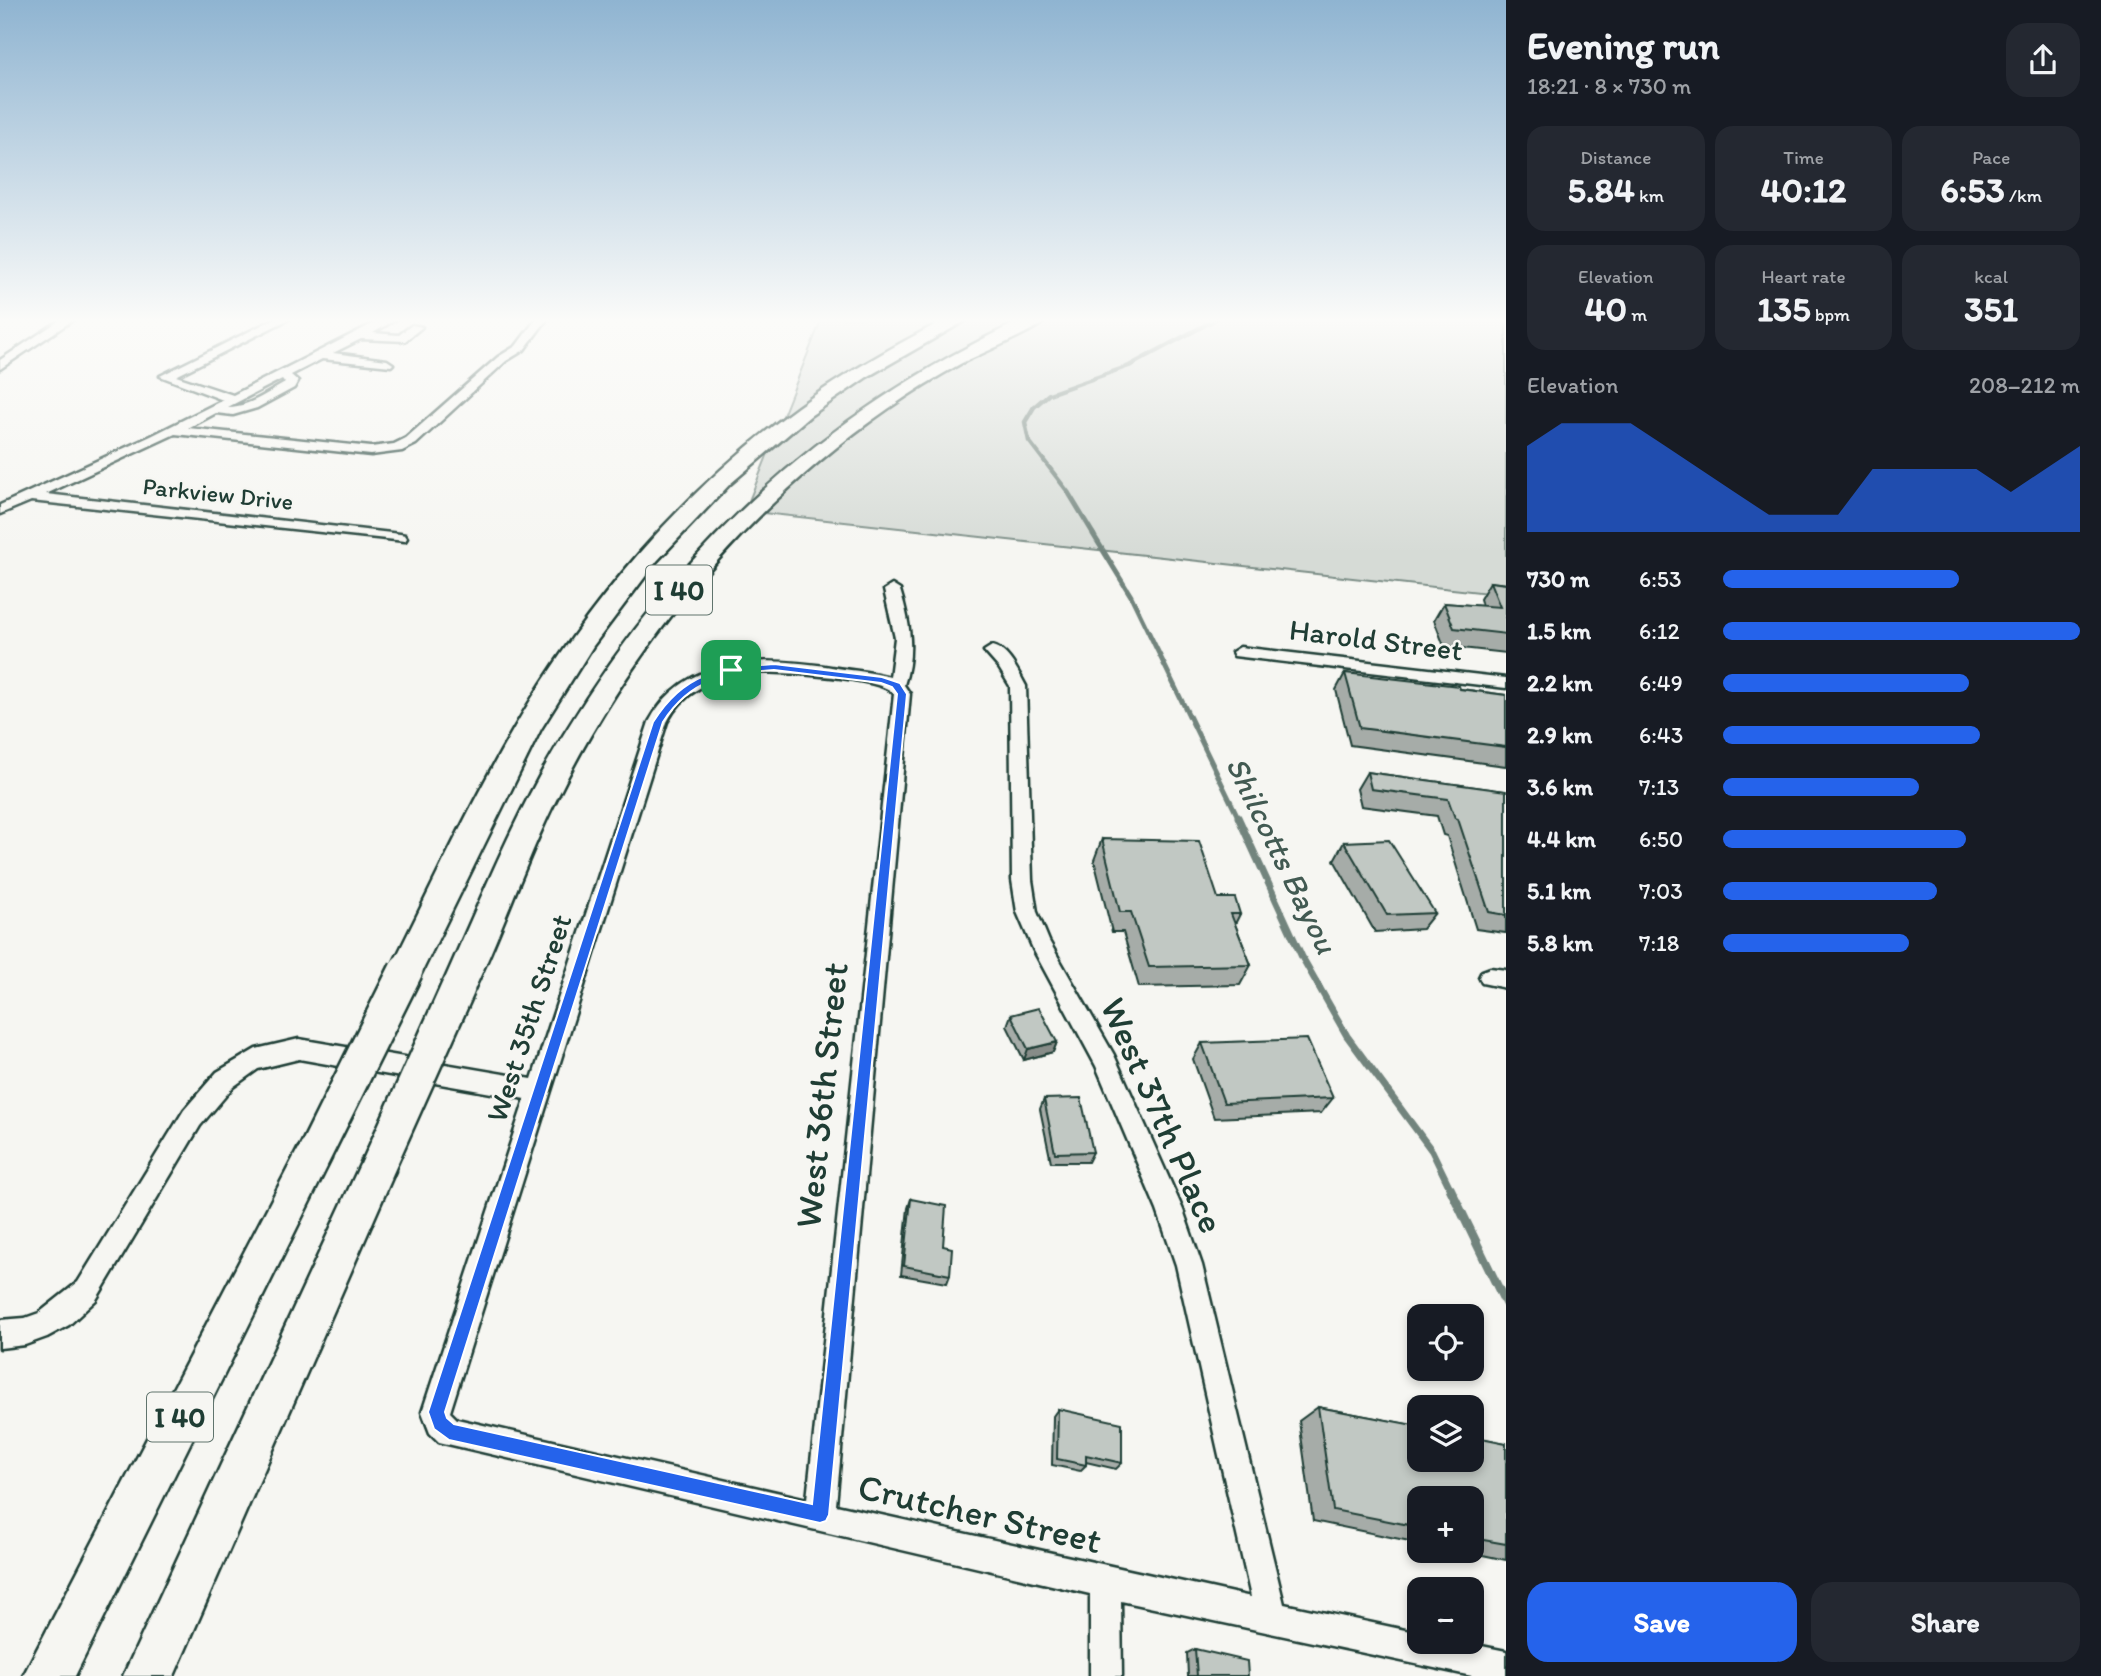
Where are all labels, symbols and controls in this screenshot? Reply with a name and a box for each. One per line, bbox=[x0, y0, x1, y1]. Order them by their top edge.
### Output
text: Evening run bbox=[1527, 23, 1720, 69]
button: share bbox=[2006, 23, 2080, 97]
text: 18:21 · 8 × 730 m bbox=[1527, 72, 1691, 100]
text: Distance bbox=[1580, 146, 1651, 169]
text: Time bbox=[1783, 146, 1824, 169]
text: Pace bbox=[1972, 146, 2010, 169]
text: 5.84 bbox=[1568, 169, 1635, 211]
text: 40:12 bbox=[1761, 169, 1846, 211]
text: 6:53 bbox=[1940, 169, 2005, 211]
text: km bbox=[1635, 184, 1664, 207]
text: /km bbox=[2005, 184, 2042, 207]
text: Elevation bbox=[1578, 265, 1654, 288]
text: Heart rate bbox=[1761, 265, 1846, 288]
text: kcal bbox=[1974, 265, 2008, 288]
text: 40 bbox=[1584, 288, 1627, 330]
text: 135 bbox=[1757, 288, 1811, 330]
text: 351 bbox=[1964, 288, 2018, 330]
text: m bbox=[1627, 303, 1647, 326]
text: bpm bbox=[1811, 303, 1850, 326]
text: Elevation bbox=[1527, 371, 1618, 399]
text: 208–212 m bbox=[1969, 371, 2080, 399]
street label: Parkview Drive bbox=[141, 471, 295, 516]
text: 730 m bbox=[1527, 565, 1590, 593]
text: 6:53 bbox=[1639, 565, 1681, 593]
road number: I 40 bbox=[646, 566, 712, 614]
street label: Harold Street bbox=[1287, 611, 1465, 668]
text: 1.5 km bbox=[1527, 617, 1591, 645]
text: 6:12 bbox=[1639, 617, 1680, 645]
pin bbox=[701, 640, 761, 700]
icon: arrive bbox=[712, 651, 750, 689]
text: 2.2 km bbox=[1527, 669, 1592, 697]
text: 6:49 bbox=[1639, 669, 1683, 697]
text: 2.9 km bbox=[1527, 721, 1592, 749]
text: 6:43 bbox=[1639, 721, 1683, 749]
water label: Shilcotts Bayou bbox=[1218, 750, 1346, 960]
text: 3.6 km bbox=[1527, 773, 1593, 801]
text: 7:13 bbox=[1639, 773, 1679, 801]
text: 4.4 km bbox=[1527, 825, 1596, 853]
text: 6:50 bbox=[1639, 825, 1683, 853]
text: 5.1 km bbox=[1527, 877, 1591, 905]
text: 7:03 bbox=[1639, 877, 1683, 905]
street label: West 35th Street bbox=[477, 909, 580, 1126]
text: 5.8 km bbox=[1527, 929, 1593, 957]
text: 7:18 bbox=[1639, 929, 1679, 957]
street label: West 36th Street bbox=[785, 960, 857, 1230]
street label: West 37th Place bbox=[1091, 990, 1235, 1240]
map controls bbox=[1407, 1304, 1484, 1654]
button: locate bbox=[1407, 1304, 1484, 1381]
road number: I 40 bbox=[147, 1392, 213, 1442]
button: layers bbox=[1407, 1395, 1484, 1472]
street label: Crutcher Street bbox=[854, 1464, 1106, 1562]
button: + bbox=[1407, 1486, 1484, 1563]
button: − bbox=[1407, 1577, 1484, 1654]
button: Save bbox=[1527, 1582, 1797, 1662]
button: Share bbox=[1811, 1582, 2080, 1662]

